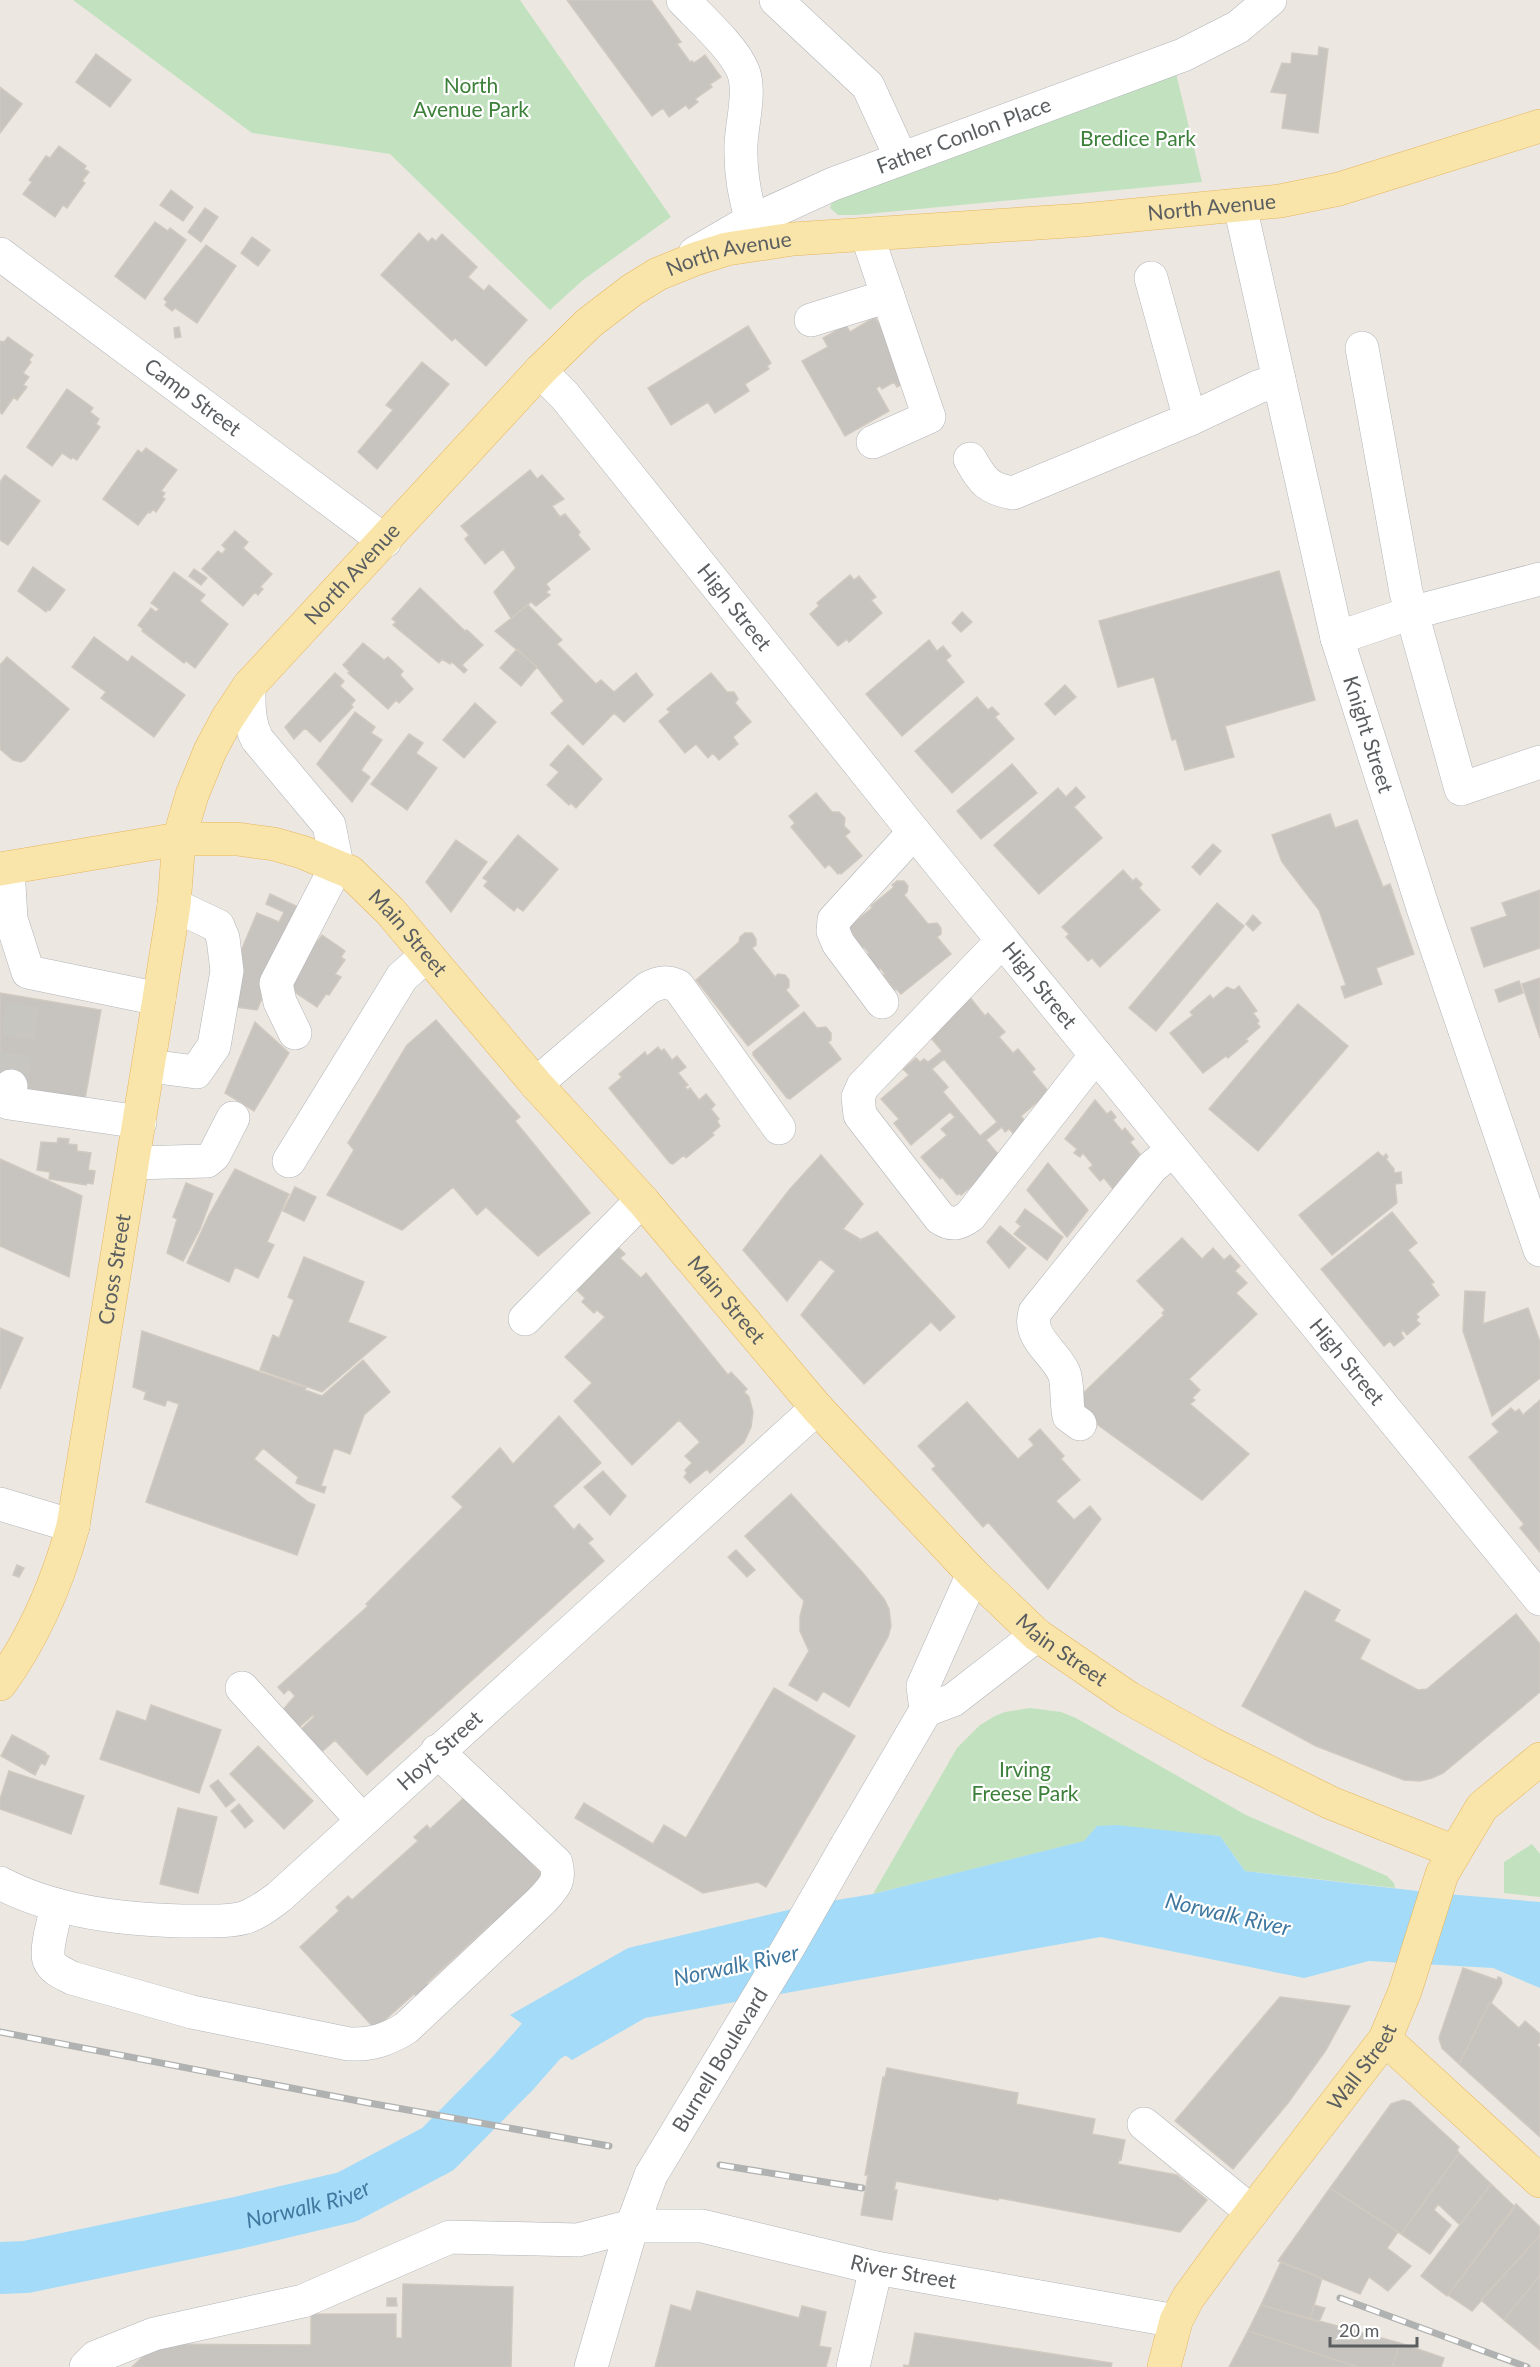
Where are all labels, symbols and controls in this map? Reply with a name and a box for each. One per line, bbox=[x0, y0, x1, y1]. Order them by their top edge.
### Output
park label: North Avenue Park bbox=[413, 72, 529, 121]
street label: Father Conlon Place bbox=[873, 91, 1054, 178]
park label: Bredice Park bbox=[1080, 125, 1196, 150]
street label: North Avenue bbox=[1146, 187, 1277, 225]
street label: North Avenue bbox=[662, 225, 793, 281]
street label: Camp Street bbox=[140, 352, 247, 441]
street label: North Avenue bbox=[298, 517, 404, 629]
street label: High Street bbox=[693, 558, 778, 655]
street label: Knight Street bbox=[1339, 672, 1400, 796]
street label: Main Street bbox=[364, 883, 454, 981]
street label: High Street bbox=[998, 936, 1083, 1033]
street label: Cross Street bbox=[92, 1211, 135, 1326]
street label: Main Street bbox=[683, 1250, 772, 1348]
street label: High Street bbox=[1305, 1313, 1391, 1410]
street label: Main Street bbox=[1011, 1608, 1113, 1691]
street label: Hoyt Street bbox=[391, 1704, 487, 1795]
park label: Irving Freese Park bbox=[972, 1756, 1079, 1805]
water label: Norwalk River bbox=[1163, 1886, 1294, 1941]
water label: Norwalk River bbox=[671, 1938, 802, 1991]
street label: Burnell Boulevard bbox=[666, 1983, 772, 2136]
street label: Wall Street bbox=[1321, 2019, 1401, 2114]
water label: Norwalk River bbox=[243, 2173, 375, 2233]
street label: River Street bbox=[848, 2248, 959, 2293]
scale bar bbox=[1330, 2310, 1417, 2348]
text: 20 m bbox=[1339, 2319, 1379, 2341]

